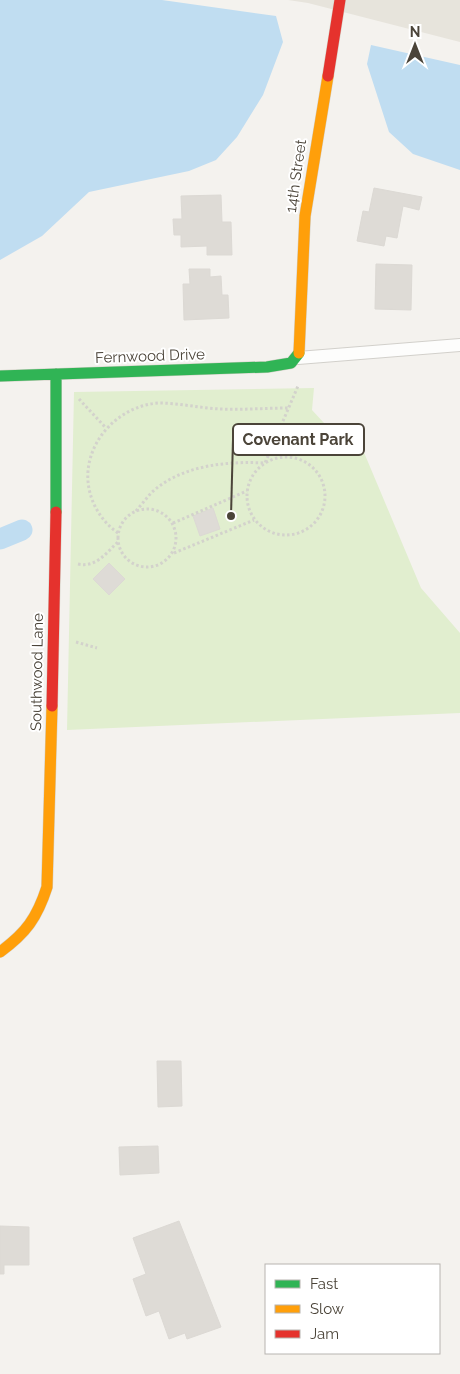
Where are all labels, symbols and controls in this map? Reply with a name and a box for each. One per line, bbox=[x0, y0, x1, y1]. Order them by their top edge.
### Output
north arrow bbox=[390, 20, 440, 70]
text: N bbox=[410, 24, 420, 40]
street label: 14th Street bbox=[282, 138, 310, 214]
street label: Fernwood Drive bbox=[95, 345, 205, 367]
callout: Covenant Park bbox=[233, 424, 364, 455]
text: Covenant Park bbox=[242, 430, 354, 449]
street label: Southwood Lane bbox=[27, 613, 47, 731]
legend bbox=[265, 1264, 440, 1354]
text: Fast bbox=[310, 1275, 338, 1293]
text: Slow bbox=[310, 1300, 344, 1318]
text: Jam bbox=[310, 1325, 339, 1343]

